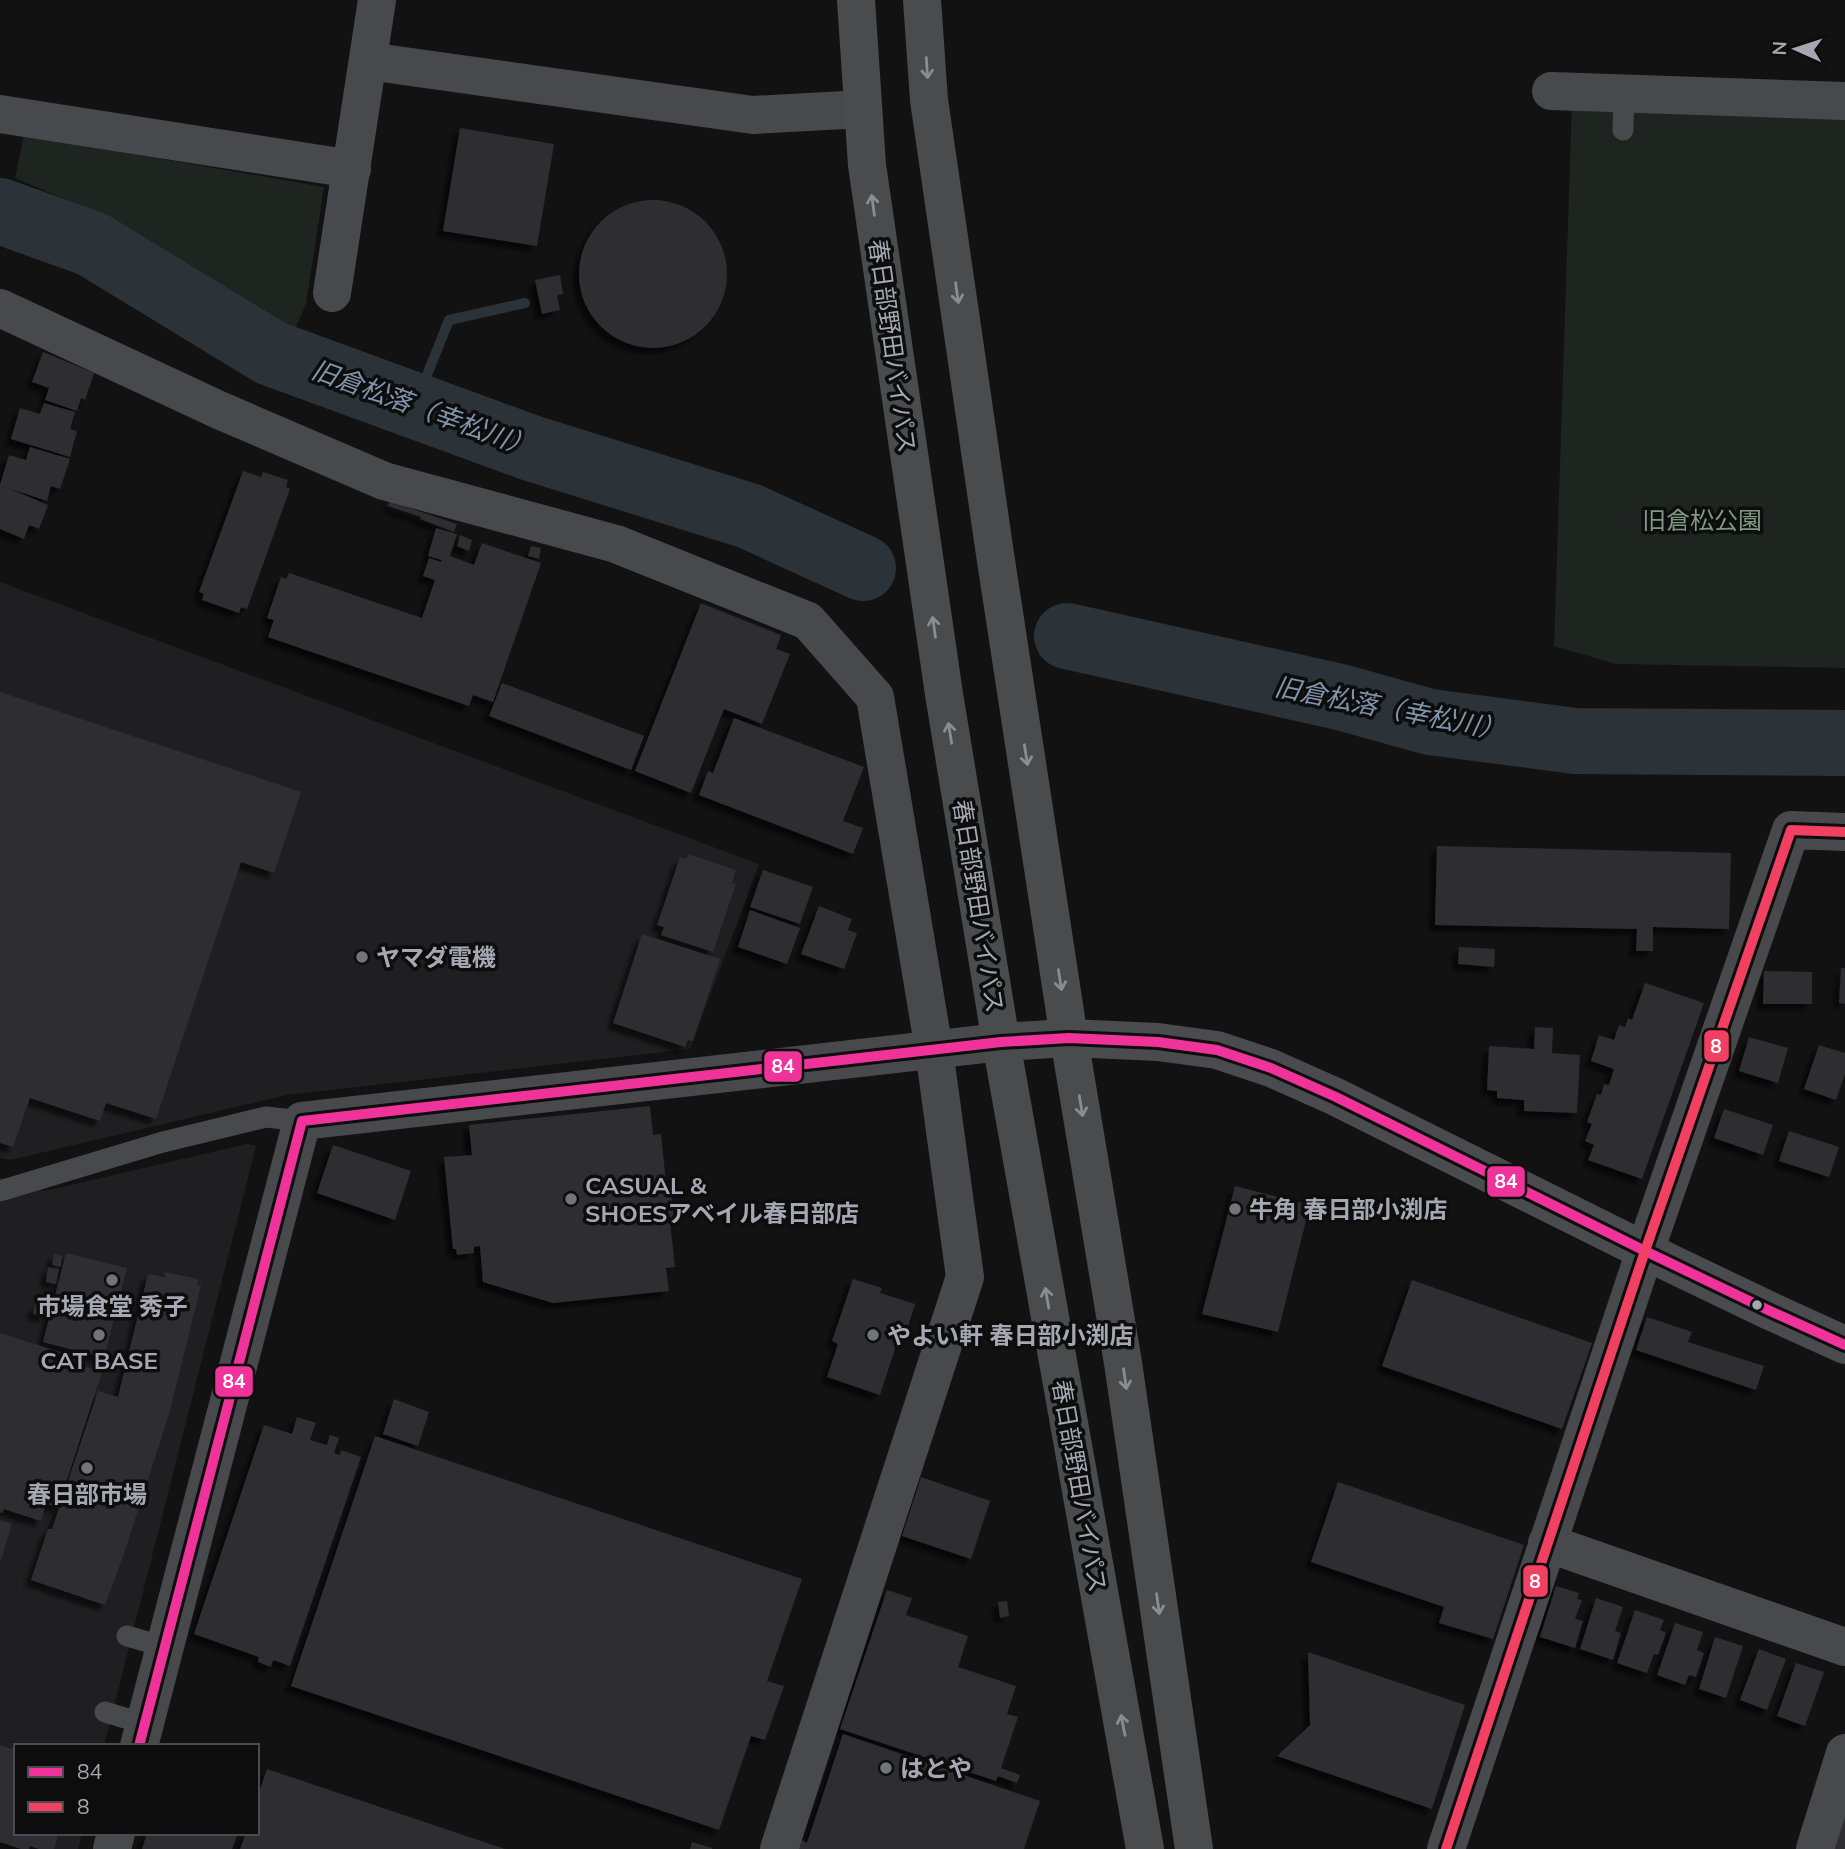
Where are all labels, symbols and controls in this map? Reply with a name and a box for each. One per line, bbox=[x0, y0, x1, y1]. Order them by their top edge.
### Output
north arrow bbox=[1761, 14, 1831, 84]
text: N bbox=[1767, 40, 1791, 56]
one-way arrow bbox=[921, 56, 934, 79]
one-way arrow bbox=[866, 194, 879, 217]
street label: 春日部野田バイパス bbox=[863, 237, 923, 455]
one-way arrow bbox=[951, 282, 964, 304]
water label: 旧倉松落（幸松川） bbox=[307, 352, 539, 464]
park label: 旧倉松公園 bbox=[1642, 505, 1762, 535]
one-way arrow bbox=[927, 616, 940, 639]
water label: 旧倉松落（幸松川） bbox=[1272, 669, 1508, 747]
one-way arrow bbox=[943, 722, 956, 745]
one-way arrow bbox=[1020, 743, 1033, 766]
street label: 春日部野田バイパス bbox=[947, 797, 1011, 1015]
place label: ヤマダ電機 bbox=[376, 942, 496, 972]
marker: ヤマダ電機 bbox=[354, 949, 370, 965]
one-way arrow bbox=[1054, 968, 1067, 991]
line badge: 8 bbox=[1703, 1029, 1730, 1063]
text: 8 bbox=[1710, 1034, 1722, 1058]
line badge: 84 bbox=[763, 1050, 803, 1083]
text: 84 bbox=[772, 1054, 795, 1078]
one-way arrow bbox=[1075, 1094, 1088, 1117]
line badge: 84 bbox=[1486, 1165, 1526, 1198]
text: 84 bbox=[1495, 1169, 1518, 1193]
place label: CASUAL & SHOESアベイル春日部店 bbox=[585, 1170, 859, 1228]
marker: CASUAL & SHOESアベイル春日部店 bbox=[563, 1191, 579, 1207]
place label: 牛角 春日部小渕店 bbox=[1249, 1194, 1448, 1224]
marker: 牛角 春日部小渕店 bbox=[1227, 1201, 1243, 1217]
marker: 市場食堂 秀子 bbox=[104, 1272, 120, 1288]
one-way arrow bbox=[1040, 1287, 1053, 1310]
place label: 市場食堂 秀子 bbox=[37, 1291, 187, 1321]
unlabelled marker bbox=[1750, 1298, 1764, 1312]
place label: やよい軒 春日部小渕店 bbox=[887, 1320, 1134, 1350]
marker: CAT BASE bbox=[91, 1327, 107, 1343]
marker: やよい軒 春日部小渕店 bbox=[865, 1327, 881, 1343]
place label: CAT BASE bbox=[40, 1345, 158, 1375]
line badge: 84 bbox=[214, 1365, 254, 1398]
one-way arrow bbox=[1119, 1367, 1132, 1389]
text: 84 bbox=[223, 1369, 246, 1393]
street label: 春日部野田バイパス bbox=[1047, 1377, 1113, 1595]
marker: 春日部市場 bbox=[79, 1460, 95, 1476]
place label: 春日部市場 bbox=[27, 1479, 147, 1509]
line badge: 8 bbox=[1522, 1564, 1549, 1598]
text: 8 bbox=[1529, 1569, 1541, 1593]
one-way arrow bbox=[1152, 1592, 1165, 1615]
one-way arrow bbox=[1116, 1714, 1129, 1737]
legend bbox=[14, 1744, 259, 1835]
place label: はとや bbox=[900, 1753, 972, 1783]
text: 84 bbox=[77, 1758, 103, 1784]
marker: はとや bbox=[878, 1760, 894, 1776]
text: 8 bbox=[77, 1793, 90, 1819]

